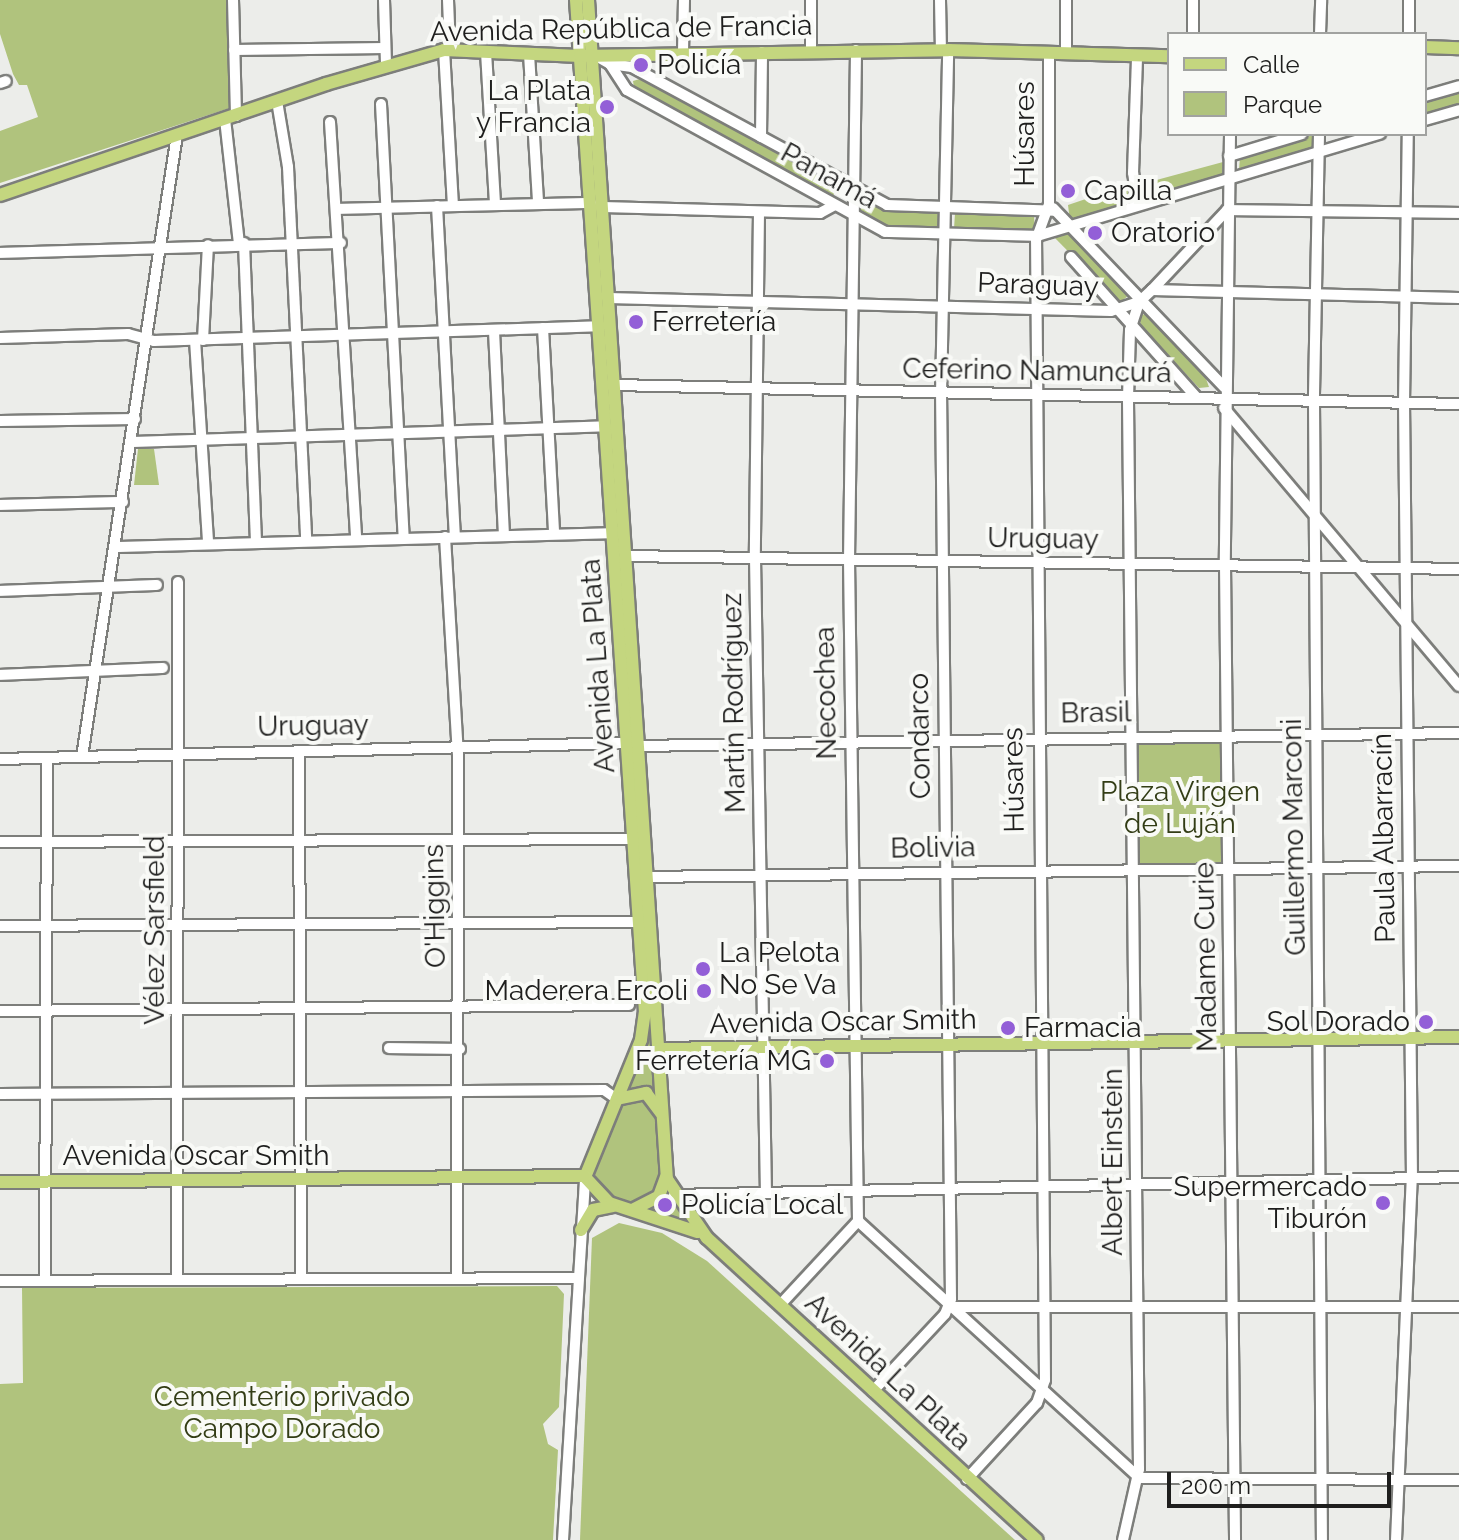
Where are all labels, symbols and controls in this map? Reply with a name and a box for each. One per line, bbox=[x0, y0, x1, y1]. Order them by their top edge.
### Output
street label: Avenida República de Francia bbox=[429, 9, 813, 49]
legend bbox=[1167, 32, 1427, 136]
place label: Policía bbox=[657, 48, 741, 82]
text: Calle bbox=[1243, 50, 1300, 79]
marker: Policía bbox=[632, 56, 650, 74]
place label: La Plata y Francia bbox=[475, 74, 591, 140]
street label: Húsares bbox=[1008, 81, 1042, 187]
text: Parque bbox=[1243, 90, 1322, 119]
marker: La Plata y Francia bbox=[598, 98, 616, 116]
street label: Panamá bbox=[775, 136, 883, 216]
place label: Capilla bbox=[1084, 174, 1172, 208]
marker: Capilla bbox=[1059, 182, 1077, 200]
place label: Oratorio bbox=[1111, 216, 1215, 250]
marker: Oratorio bbox=[1086, 224, 1104, 242]
street label: Paraguay bbox=[977, 266, 1099, 304]
place label: Ferretería bbox=[652, 305, 776, 339]
marker: Ferretería bbox=[627, 313, 645, 331]
street label: Ceferino Namuncurá bbox=[902, 352, 1172, 390]
street label: Uruguay bbox=[987, 521, 1099, 557]
street label: Avenida La Plata bbox=[574, 558, 622, 774]
street label: Martín Rodríguez bbox=[715, 593, 753, 813]
street label: Necochea bbox=[808, 626, 844, 760]
street label: Condarco bbox=[902, 673, 938, 799]
street label: Brasil bbox=[1060, 696, 1132, 730]
street label: Uruguay bbox=[257, 708, 369, 744]
street label: Guillermo Marconi bbox=[1275, 718, 1313, 956]
street label: Húsares bbox=[996, 727, 1032, 833]
street label: Paula Albarracín bbox=[1365, 732, 1403, 944]
park label: Plaza Virgen de Luján bbox=[1099, 775, 1261, 841]
street label: Bolivia bbox=[890, 830, 976, 866]
street label: Vélez Sarsfield bbox=[138, 835, 172, 1025]
street label: O'Higgins bbox=[417, 844, 453, 968]
street label: Madame Curie bbox=[1188, 862, 1224, 1052]
place label: La Pelota No Se Va bbox=[719, 936, 840, 1002]
marker: La Pelota No Se Va bbox=[694, 960, 712, 978]
place label: Maderera Ercoli bbox=[485, 974, 688, 1008]
marker: Maderera Ercoli bbox=[695, 982, 713, 1000]
street label: Avenida Oscar Smith bbox=[709, 1003, 977, 1041]
place label: Sol Dorado bbox=[1266, 1005, 1410, 1039]
place label: Farmacia bbox=[1024, 1011, 1141, 1045]
marker: Sol Dorado bbox=[1417, 1013, 1435, 1031]
marker: Farmacia bbox=[999, 1019, 1017, 1037]
place label: Ferretería MG bbox=[635, 1044, 811, 1078]
marker: Ferretería MG bbox=[818, 1052, 836, 1070]
street label: Albert Einstein bbox=[1096, 1068, 1130, 1256]
street label: Avenida Oscar Smith bbox=[62, 1139, 330, 1173]
place label: Supermercado Tiburón bbox=[1174, 1170, 1367, 1236]
place label: Policía Local bbox=[681, 1188, 843, 1222]
marker: Supermercado Tiburón bbox=[1374, 1194, 1392, 1212]
marker: Policía Local bbox=[656, 1196, 674, 1214]
street label: Avenida La Plata bbox=[798, 1287, 978, 1457]
park label: Cementerio privado Campo Dorado bbox=[154, 1380, 410, 1446]
scale bar bbox=[1171, 1456, 1395, 1506]
text: 200 m bbox=[1181, 1471, 1251, 1500]

